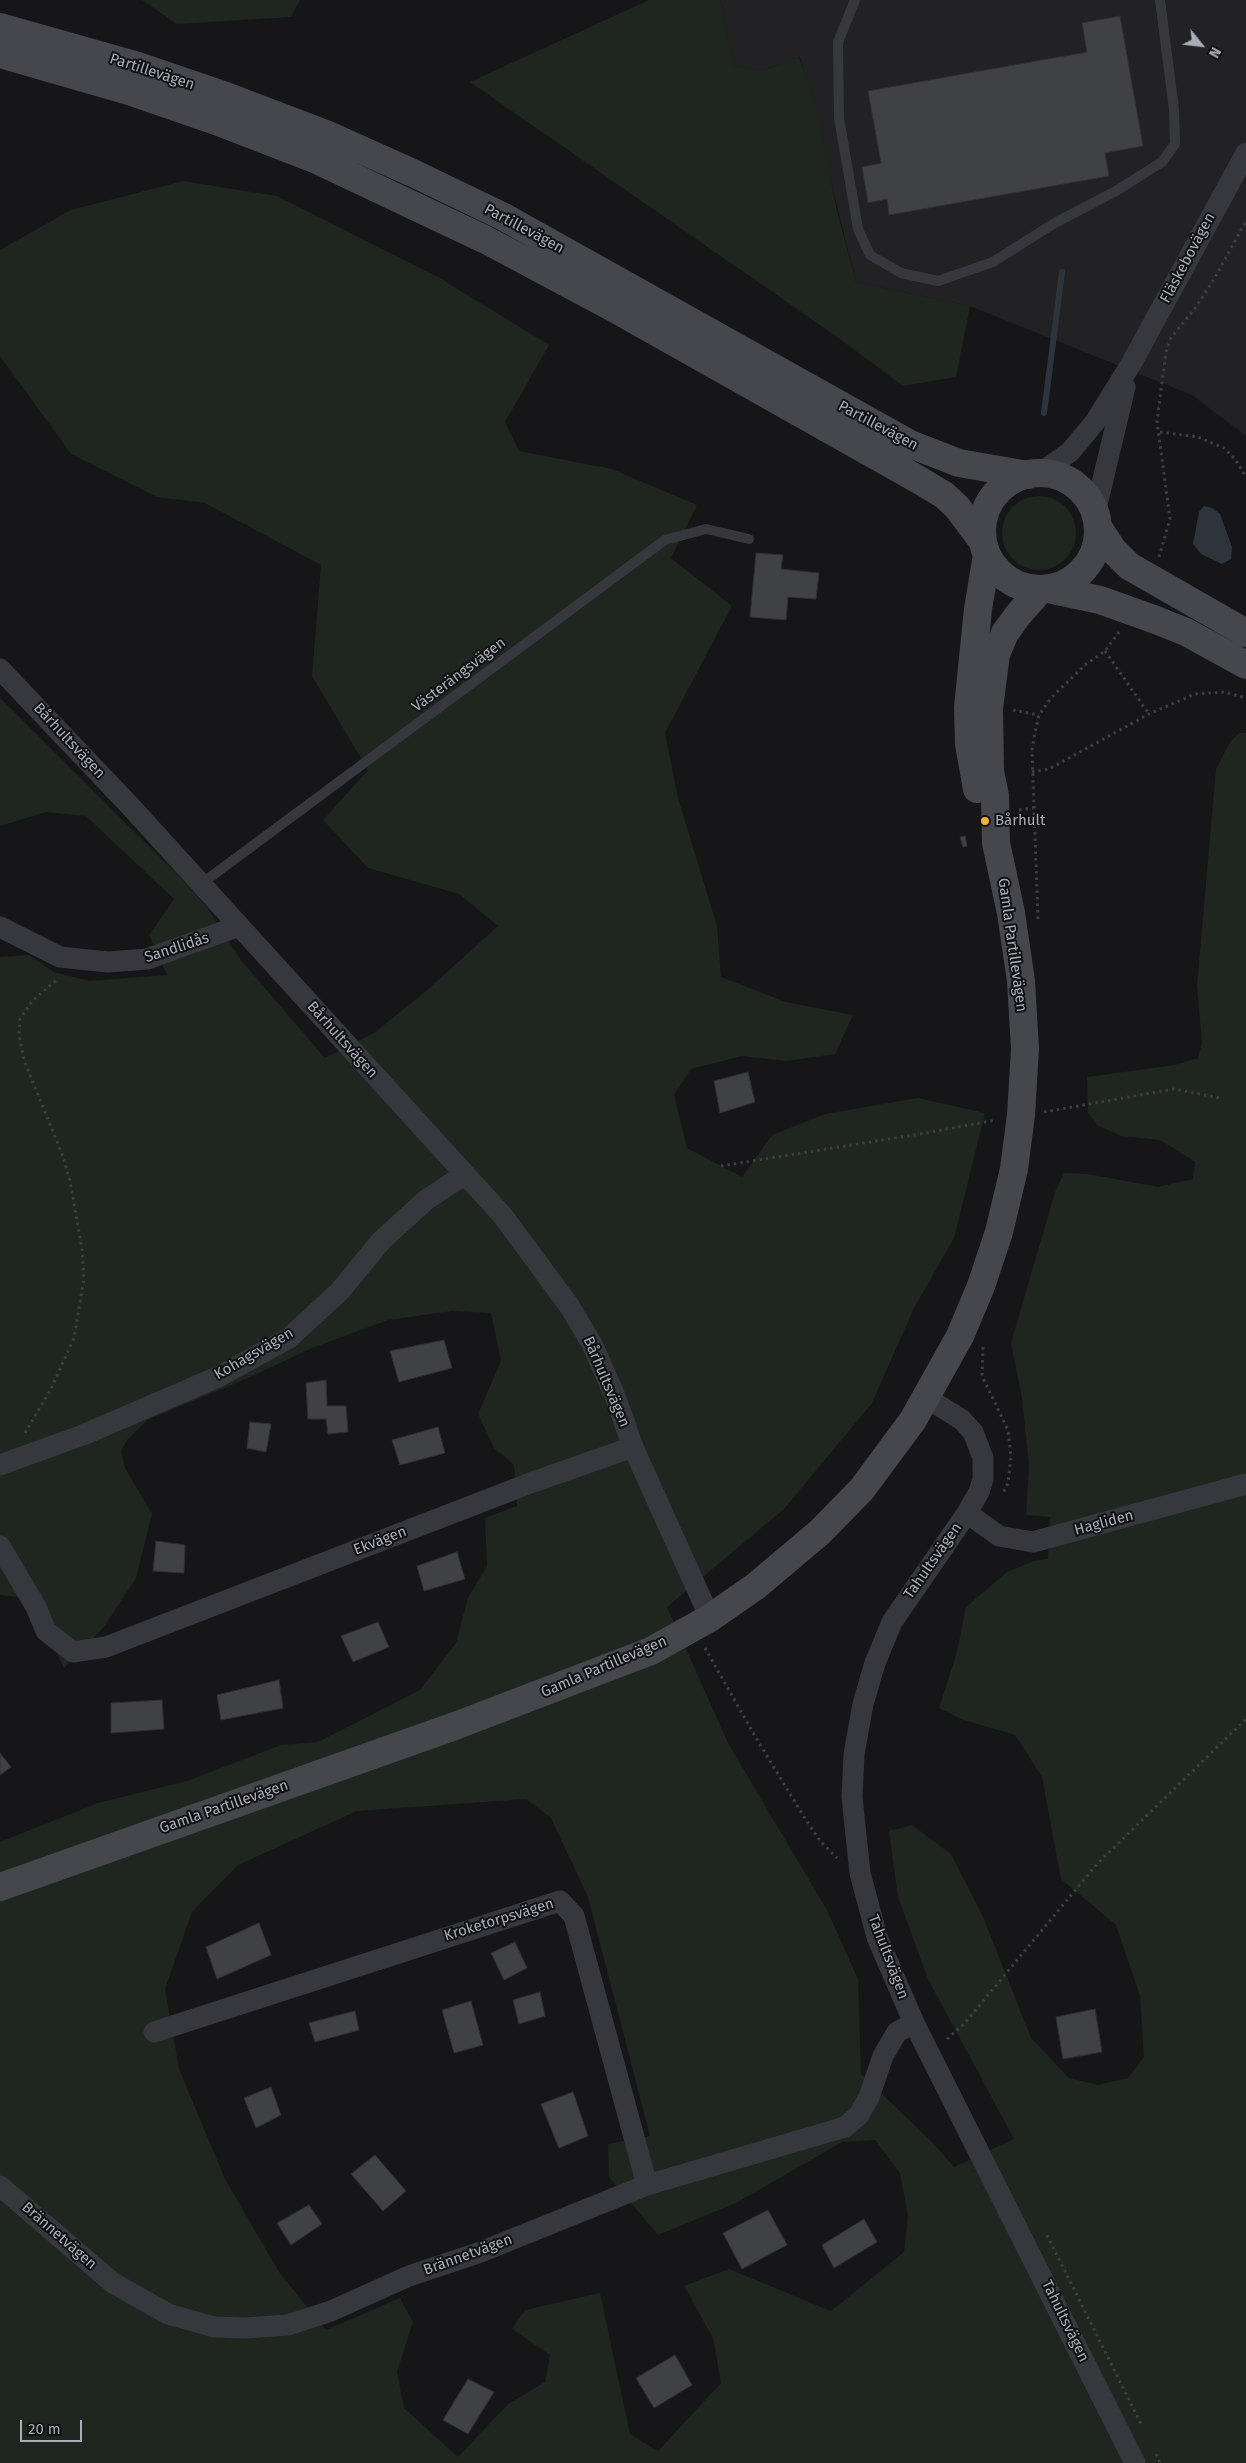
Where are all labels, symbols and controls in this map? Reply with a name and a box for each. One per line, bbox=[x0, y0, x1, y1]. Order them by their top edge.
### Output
north arrow bbox=[1176, 20, 1226, 70]
text: N bbox=[1205, 44, 1224, 61]
street label: Partillevägen bbox=[107, 50, 197, 94]
street label: Partillevägen bbox=[481, 200, 567, 258]
street label: Fläskebovägen bbox=[1157, 210, 1219, 306]
street label: Partillevägen bbox=[835, 397, 921, 455]
street label: Västerängsvägen bbox=[409, 634, 509, 716]
street label: Bårhultsvägen bbox=[29, 699, 109, 783]
place label: Bårhult bbox=[995, 812, 1045, 830]
marker: Bårhult bbox=[979, 815, 991, 827]
street label: Gamla Partillevägen bbox=[994, 877, 1030, 1013]
street label: Sandlidås bbox=[142, 929, 212, 967]
street label: Bårhultsvägen bbox=[303, 998, 381, 1082]
street label: Kohagsvägen bbox=[211, 1324, 297, 1384]
street label: Bårhultsvägen bbox=[579, 1334, 633, 1430]
street label: Hagliden bbox=[1072, 1506, 1136, 1540]
street label: Tahultsvägen bbox=[900, 1519, 966, 1603]
street label: Ekvägen bbox=[351, 1523, 409, 1559]
street label: Gamla Partillevägen bbox=[538, 1632, 670, 1702]
street label: Gamla Partillevägen bbox=[157, 1777, 291, 1837]
street label: Kroketorpsvägen bbox=[442, 1895, 556, 1945]
street label: Tahultsvägen bbox=[864, 1912, 912, 2002]
street label: Brännetvägen bbox=[18, 2199, 100, 2273]
street label: Brännetvägen bbox=[421, 2231, 515, 2279]
street label: Tahultsvägen bbox=[1037, 2277, 1093, 2365]
scale bar bbox=[22, 2410, 85, 2442]
text: 20 m bbox=[28, 2420, 61, 2438]

